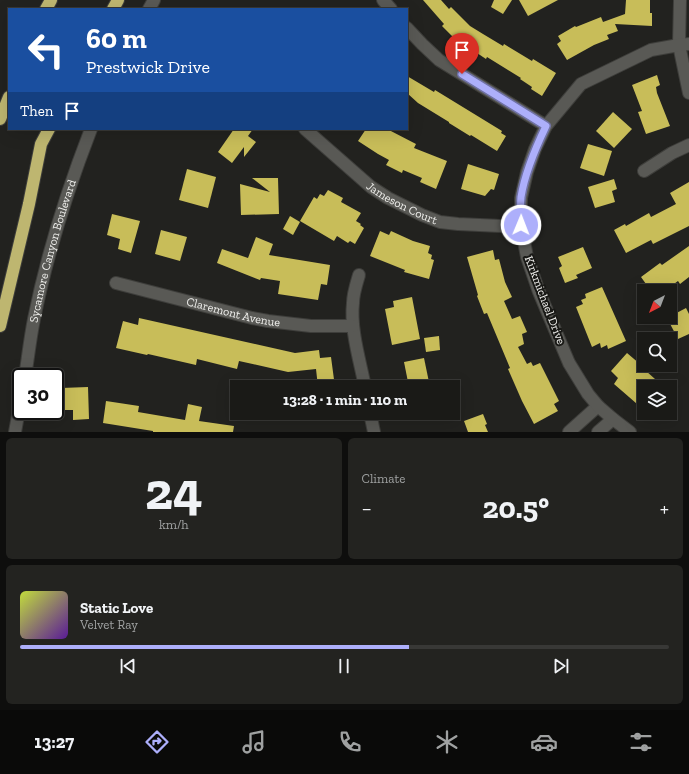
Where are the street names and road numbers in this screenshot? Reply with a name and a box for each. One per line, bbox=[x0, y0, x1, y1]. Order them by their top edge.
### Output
street label: Sycamore Canyon Boulevard bbox=[26, 177, 79, 324]
street label: Jameson Court bbox=[363, 179, 440, 228]
street label: Kirkmichael Drive bbox=[522, 254, 568, 347]
street label: Claremont Avenue bbox=[185, 294, 281, 329]

